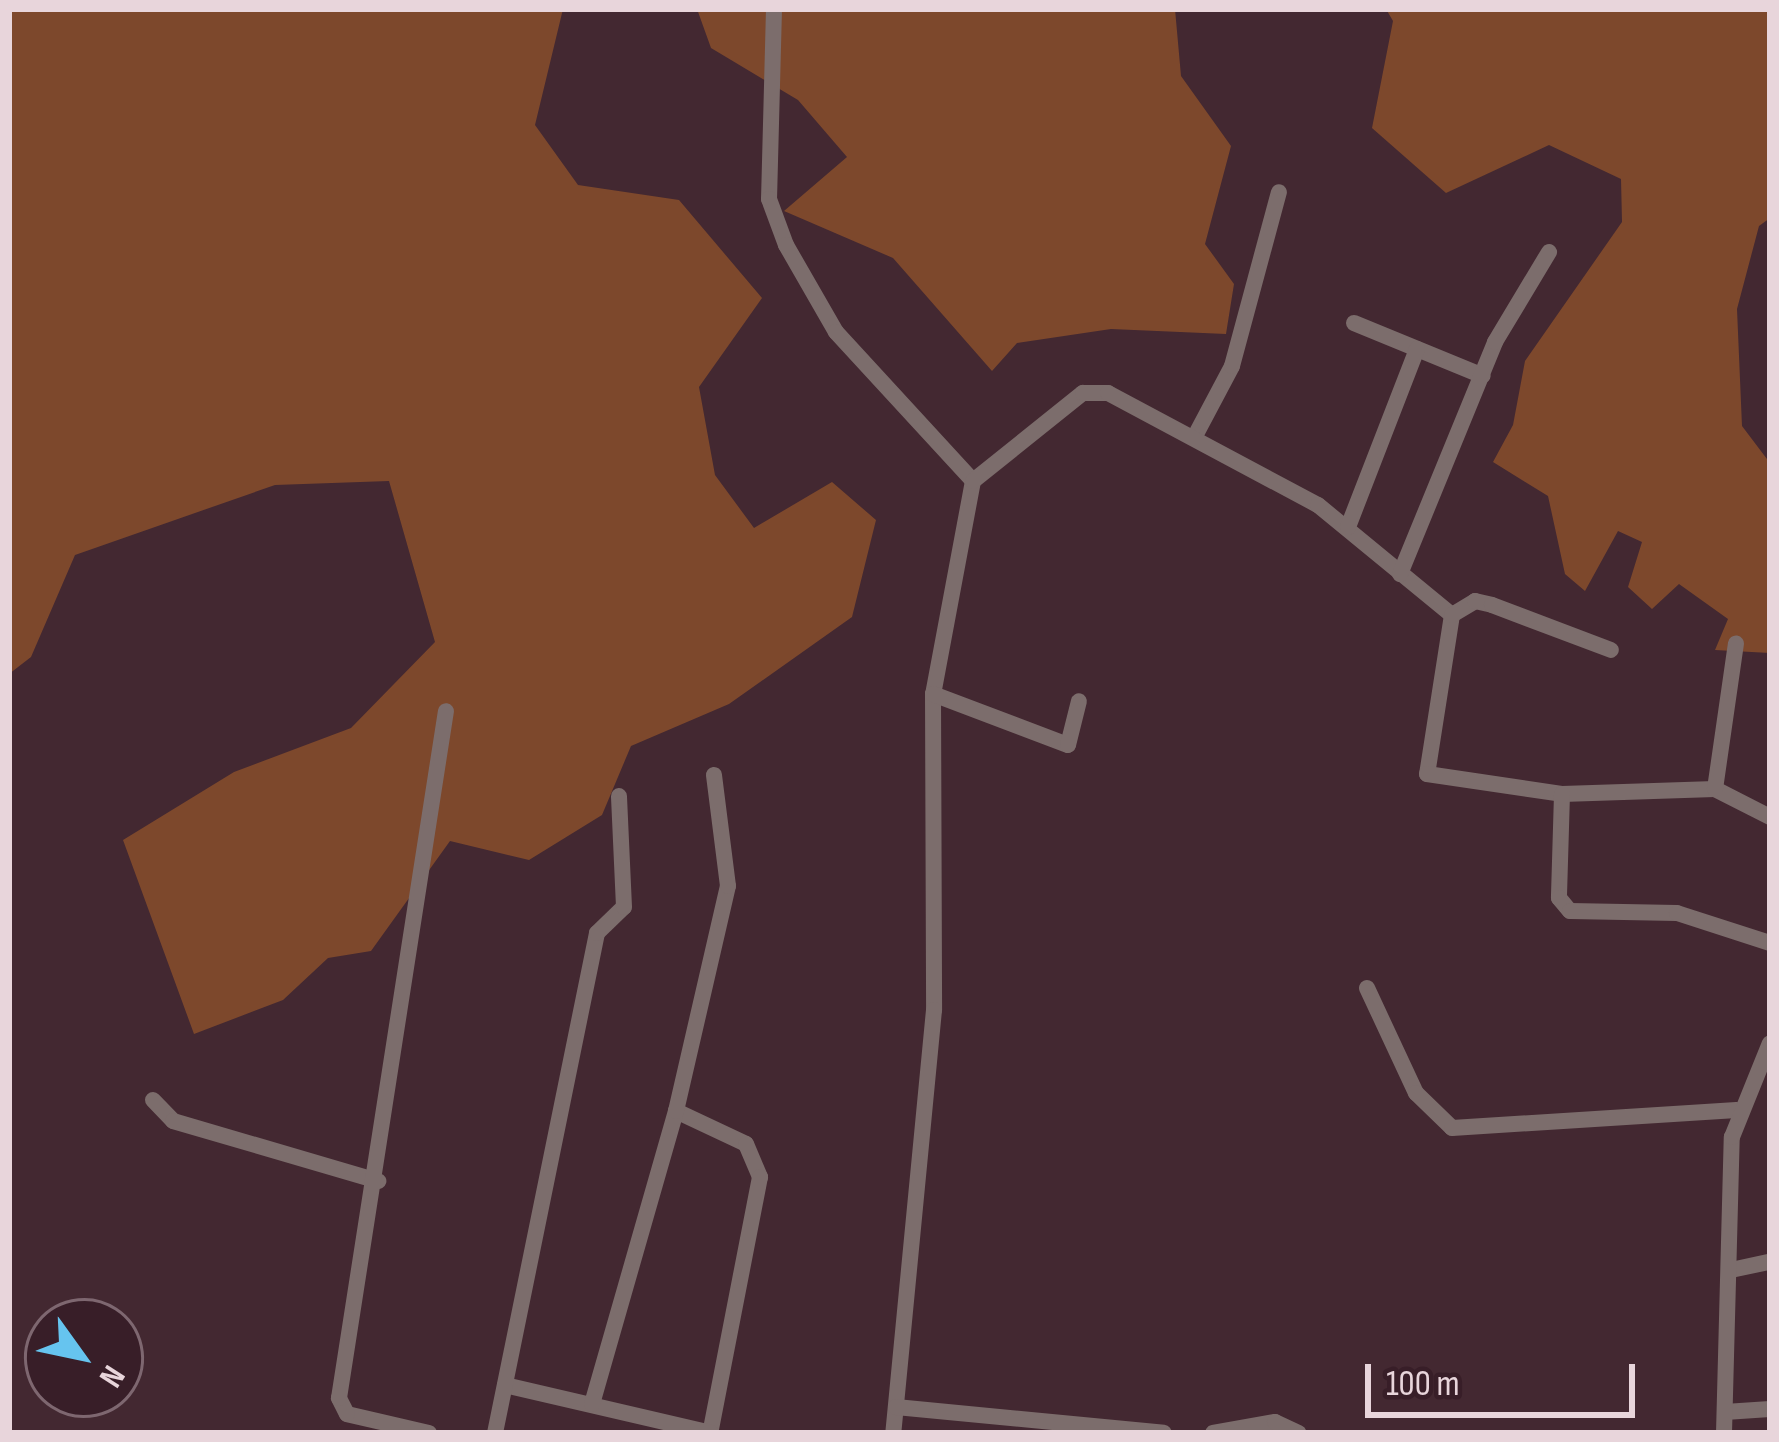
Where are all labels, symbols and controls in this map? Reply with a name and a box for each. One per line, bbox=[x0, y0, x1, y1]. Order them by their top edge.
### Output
north arrow bbox=[24, 1298, 144, 1418]
scale bar bbox=[1371, 1340, 1641, 1414]
text: N bbox=[90, 1358, 133, 1394]
text: 100 m bbox=[1386, 1363, 1460, 1406]

